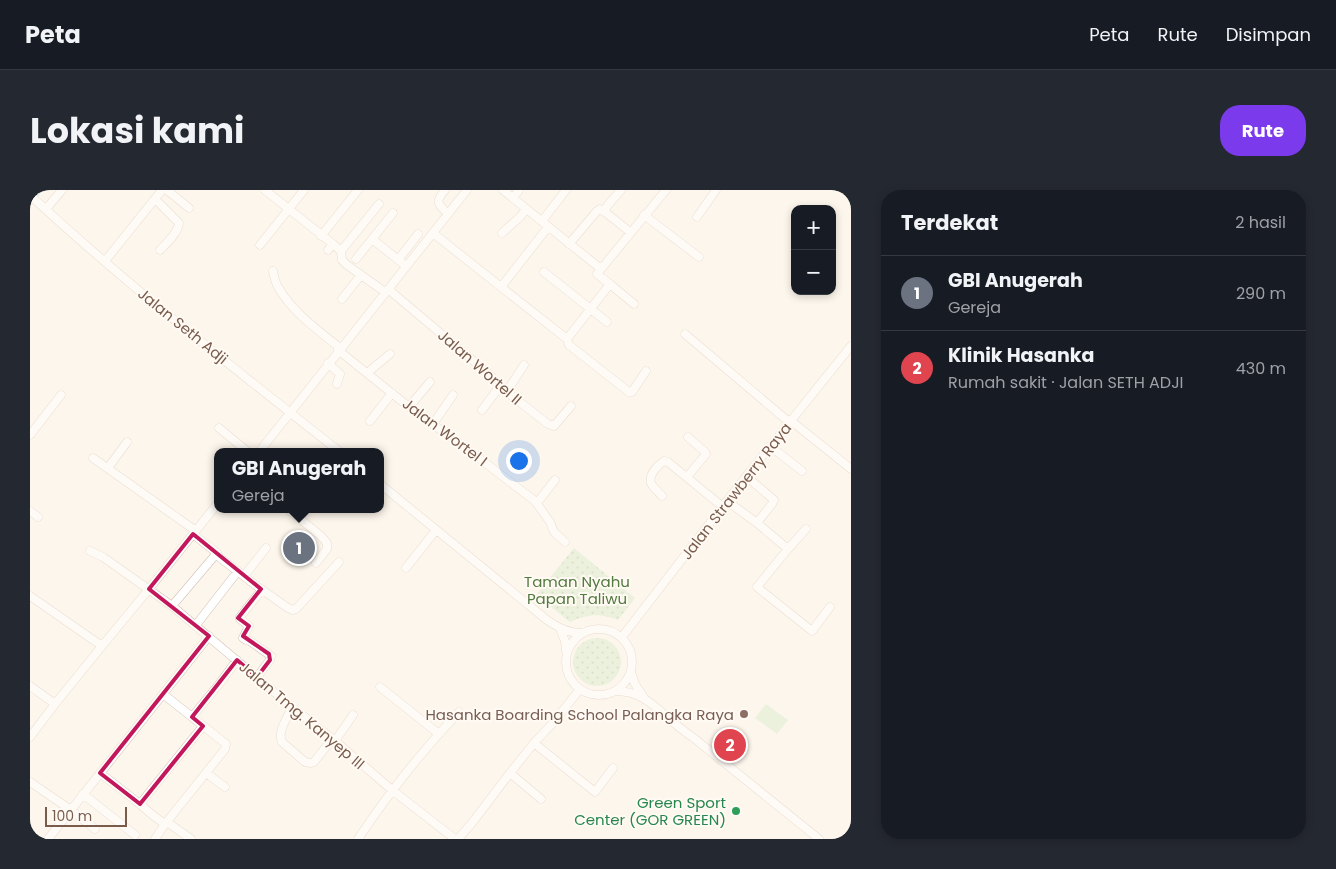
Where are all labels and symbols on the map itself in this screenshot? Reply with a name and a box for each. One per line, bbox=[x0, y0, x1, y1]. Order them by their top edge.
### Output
street label: Jalan Seth Adji bbox=[134, 283, 232, 369]
street label: Jalan Wortel II bbox=[433, 325, 527, 409]
street label: Jalan Wortel I bbox=[398, 393, 492, 471]
street label: Jalan Strawberry Raya bbox=[676, 418, 796, 564]
your location bbox=[506, 448, 532, 474]
pin: 1 bbox=[283, 529, 315, 567]
park label: Taman Nyahu Papan Taliwu bbox=[524, 571, 630, 609]
street label: Jalan Tmg. Kanyep III bbox=[235, 656, 369, 774]
place label: Hasanka Boarding School Palangka Raya bbox=[425, 704, 734, 725]
marker: Hasanka Boarding School Palangka Raya bbox=[738, 708, 750, 720]
pin: 2 bbox=[714, 726, 746, 764]
place label: Green Sport Center (GOR GREEN) bbox=[574, 792, 726, 830]
scale bar bbox=[45, 804, 128, 827]
marker: Green Sport Center (GOR GREEN) bbox=[730, 805, 742, 817]

